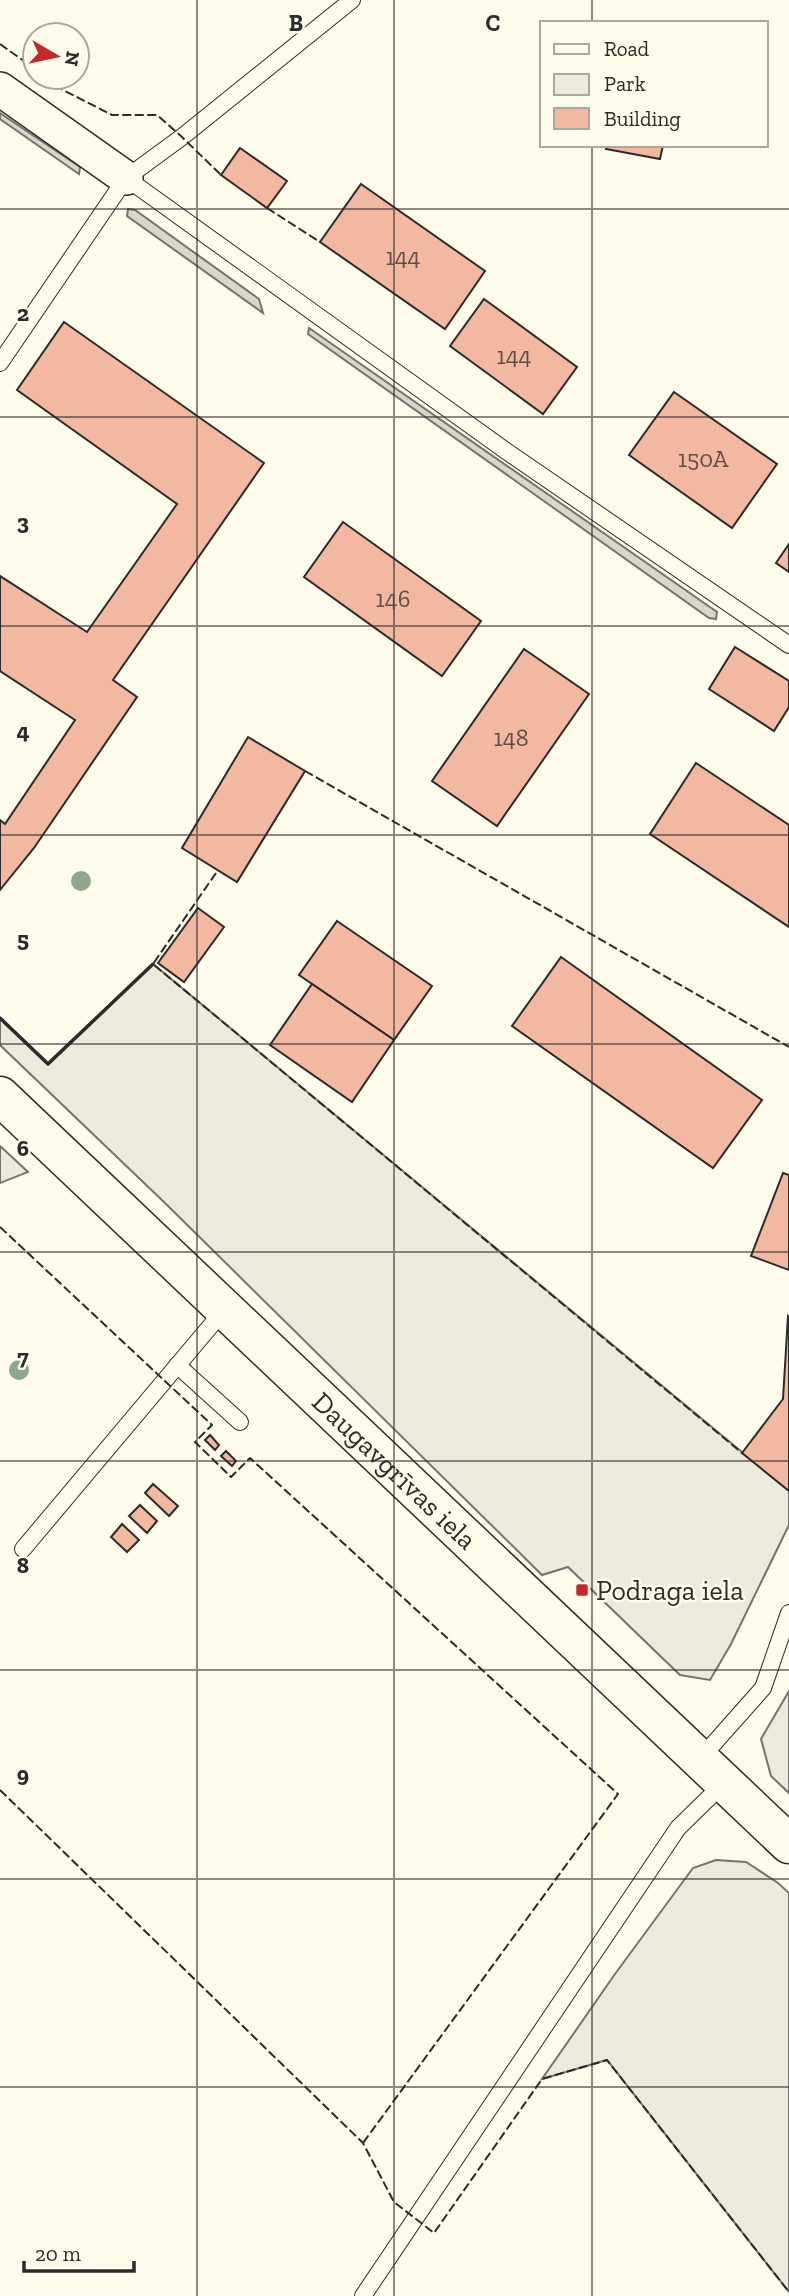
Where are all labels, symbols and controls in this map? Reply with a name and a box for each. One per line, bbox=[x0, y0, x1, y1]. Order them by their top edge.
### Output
text: B bbox=[289, 9, 303, 37]
text: C bbox=[486, 9, 500, 37]
north arrow bbox=[21, 21, 91, 91]
legend bbox=[540, 21, 768, 147]
text: Road bbox=[604, 36, 650, 61]
text: N bbox=[60, 50, 85, 68]
text: Park bbox=[604, 71, 646, 96]
text: Building bbox=[604, 106, 681, 131]
house number: 144 bbox=[385, 242, 421, 271]
text: 2 bbox=[17, 299, 29, 327]
house number: 144 bbox=[496, 341, 532, 370]
house number: 150A bbox=[678, 444, 729, 473]
text: 3 bbox=[17, 508, 29, 536]
house number: 146 bbox=[376, 584, 410, 613]
text: 4 bbox=[16, 717, 30, 745]
house number: 148 bbox=[493, 723, 529, 752]
text: 5 bbox=[17, 925, 29, 953]
text: 6 bbox=[17, 1134, 29, 1162]
text: 7 bbox=[17, 1343, 29, 1371]
street label: Daugavgrīvas iela bbox=[305, 1385, 484, 1557]
text: 8 bbox=[17, 1551, 29, 1579]
place label: Podraga iela bbox=[596, 1574, 744, 1607]
marker: Podraga iela bbox=[574, 1582, 590, 1598]
text: 9 bbox=[17, 1760, 29, 1788]
scale bar bbox=[24, 2230, 135, 2274]
text: 20 m bbox=[35, 2241, 81, 2266]

